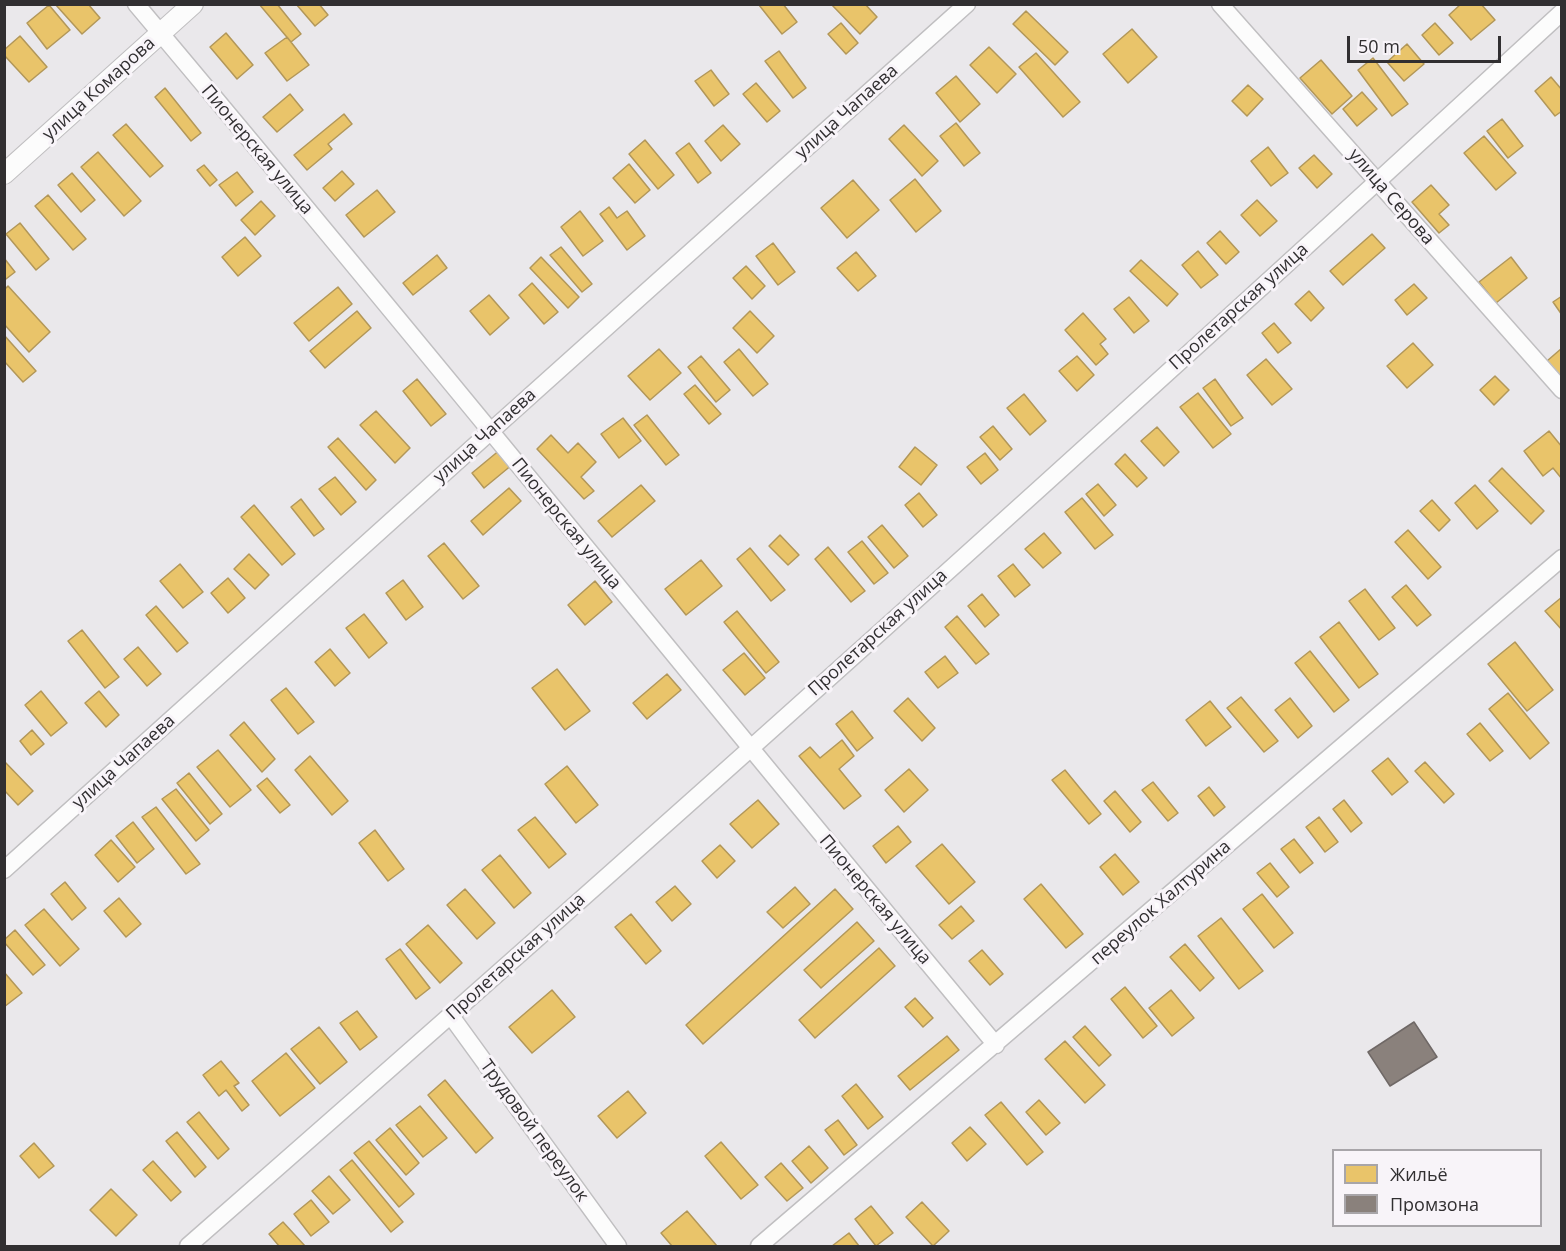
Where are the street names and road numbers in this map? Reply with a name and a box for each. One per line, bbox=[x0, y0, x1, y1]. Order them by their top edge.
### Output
street label: улица Комарова bbox=[38, 33, 160, 145]
street label: улица Чапаева bbox=[791, 60, 903, 164]
street label: Пионерская улица bbox=[197, 81, 317, 219]
street label: улица Серова bbox=[1343, 145, 1439, 249]
street label: Пролетарская улица bbox=[1165, 239, 1313, 375]
street label: улица Чапаева bbox=[429, 384, 541, 488]
street label: Пионерская улица bbox=[506, 454, 626, 594]
street label: Пролетарская улица bbox=[804, 565, 952, 701]
street label: улица Чапаева bbox=[68, 710, 180, 814]
street label: Пионерская улица bbox=[815, 831, 935, 969]
street label: переулок Халтурина bbox=[1087, 836, 1235, 970]
street label: Пролетарская улица bbox=[442, 889, 590, 1025]
street label: Трудовой переулок bbox=[475, 1056, 593, 1206]

